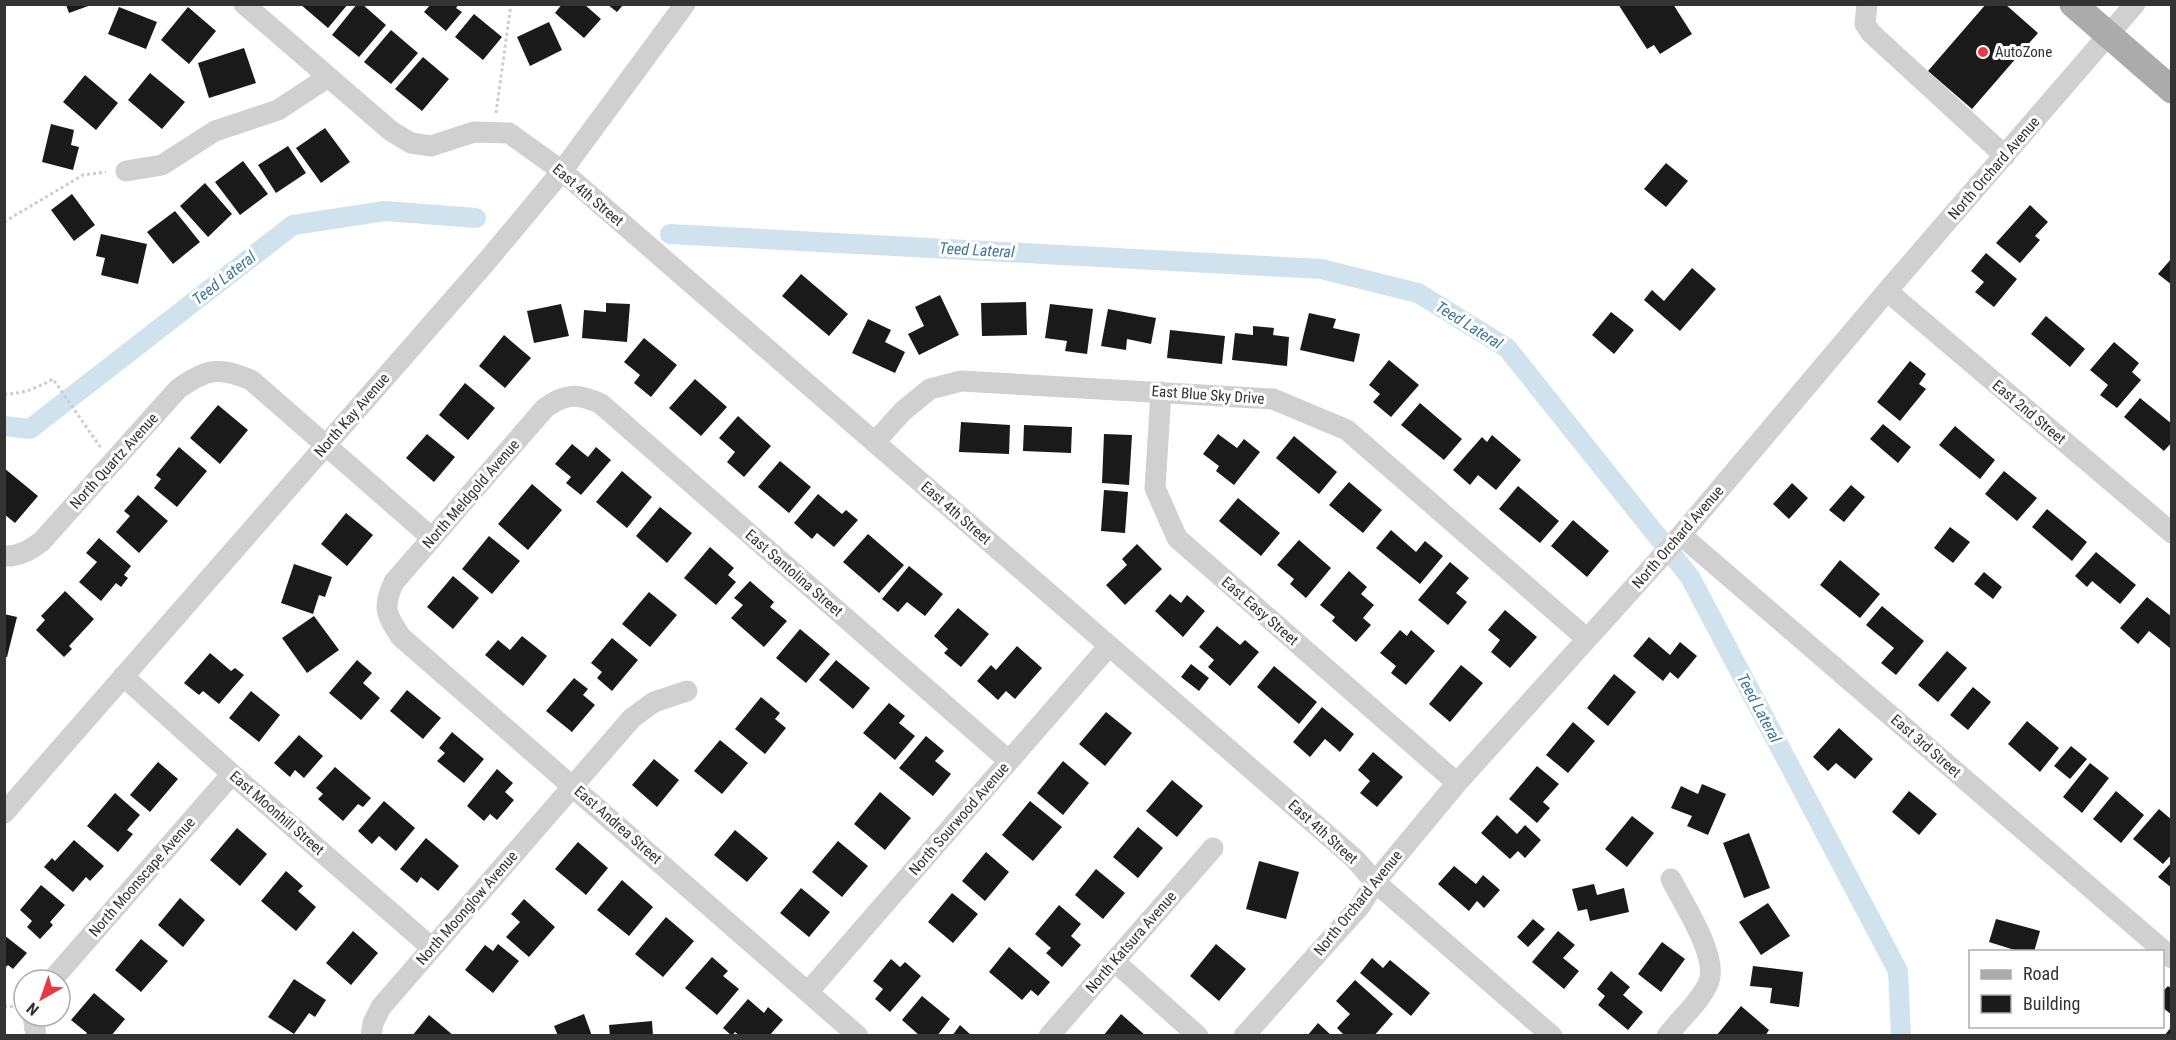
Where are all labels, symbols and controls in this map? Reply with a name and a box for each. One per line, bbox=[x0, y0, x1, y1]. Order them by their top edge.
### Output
place label: AutoZone bbox=[1995, 43, 2052, 61]
marker: AutoZone bbox=[1976, 45, 1990, 59]
street label: North Orchard Avenue bbox=[1944, 113, 2044, 223]
street label: East 4th Street bbox=[549, 160, 627, 230]
water label: Teed Lateral bbox=[939, 239, 1016, 261]
water label: Teed Lateral bbox=[188, 247, 260, 309]
water label: Teed Lateral bbox=[1432, 297, 1506, 353]
street label: North Kay Avenue bbox=[311, 369, 393, 461]
street label: East 2nd Street bbox=[1989, 376, 2069, 448]
street label: East Blue Sky Drive bbox=[1151, 382, 1265, 408]
street label: North Quartz Avenue bbox=[66, 409, 162, 513]
street label: North Meldgold Avenue bbox=[419, 436, 523, 552]
street label: East 4th Street bbox=[917, 478, 995, 548]
street label: North Orchard Avenue bbox=[1628, 482, 1728, 592]
street label: East Santolina Street bbox=[742, 526, 846, 620]
street label: East Easy Street bbox=[1218, 573, 1302, 649]
water label: Teed Lateral bbox=[1733, 670, 1785, 746]
street label: East 3rd Street bbox=[1887, 711, 1965, 781]
street label: North Sourwood Avenue bbox=[905, 759, 1013, 879]
street label: East Moonhill Street bbox=[226, 767, 328, 859]
street label: East Andrea Street bbox=[571, 782, 665, 868]
street label: East 4th Street bbox=[1285, 796, 1361, 868]
street label: North Moonscape Avenue bbox=[85, 814, 199, 940]
street label: North Moonglow Avenue bbox=[413, 847, 521, 969]
street label: North Orchard Avenue bbox=[1310, 847, 1406, 959]
street label: North Katsura Avenue bbox=[1082, 887, 1180, 997]
legend bbox=[1969, 950, 2164, 1028]
text: Road bbox=[2023, 963, 2059, 984]
north arrow bbox=[12, 968, 72, 1028]
text: Building bbox=[2023, 993, 2080, 1014]
text: N bbox=[23, 999, 43, 1020]

